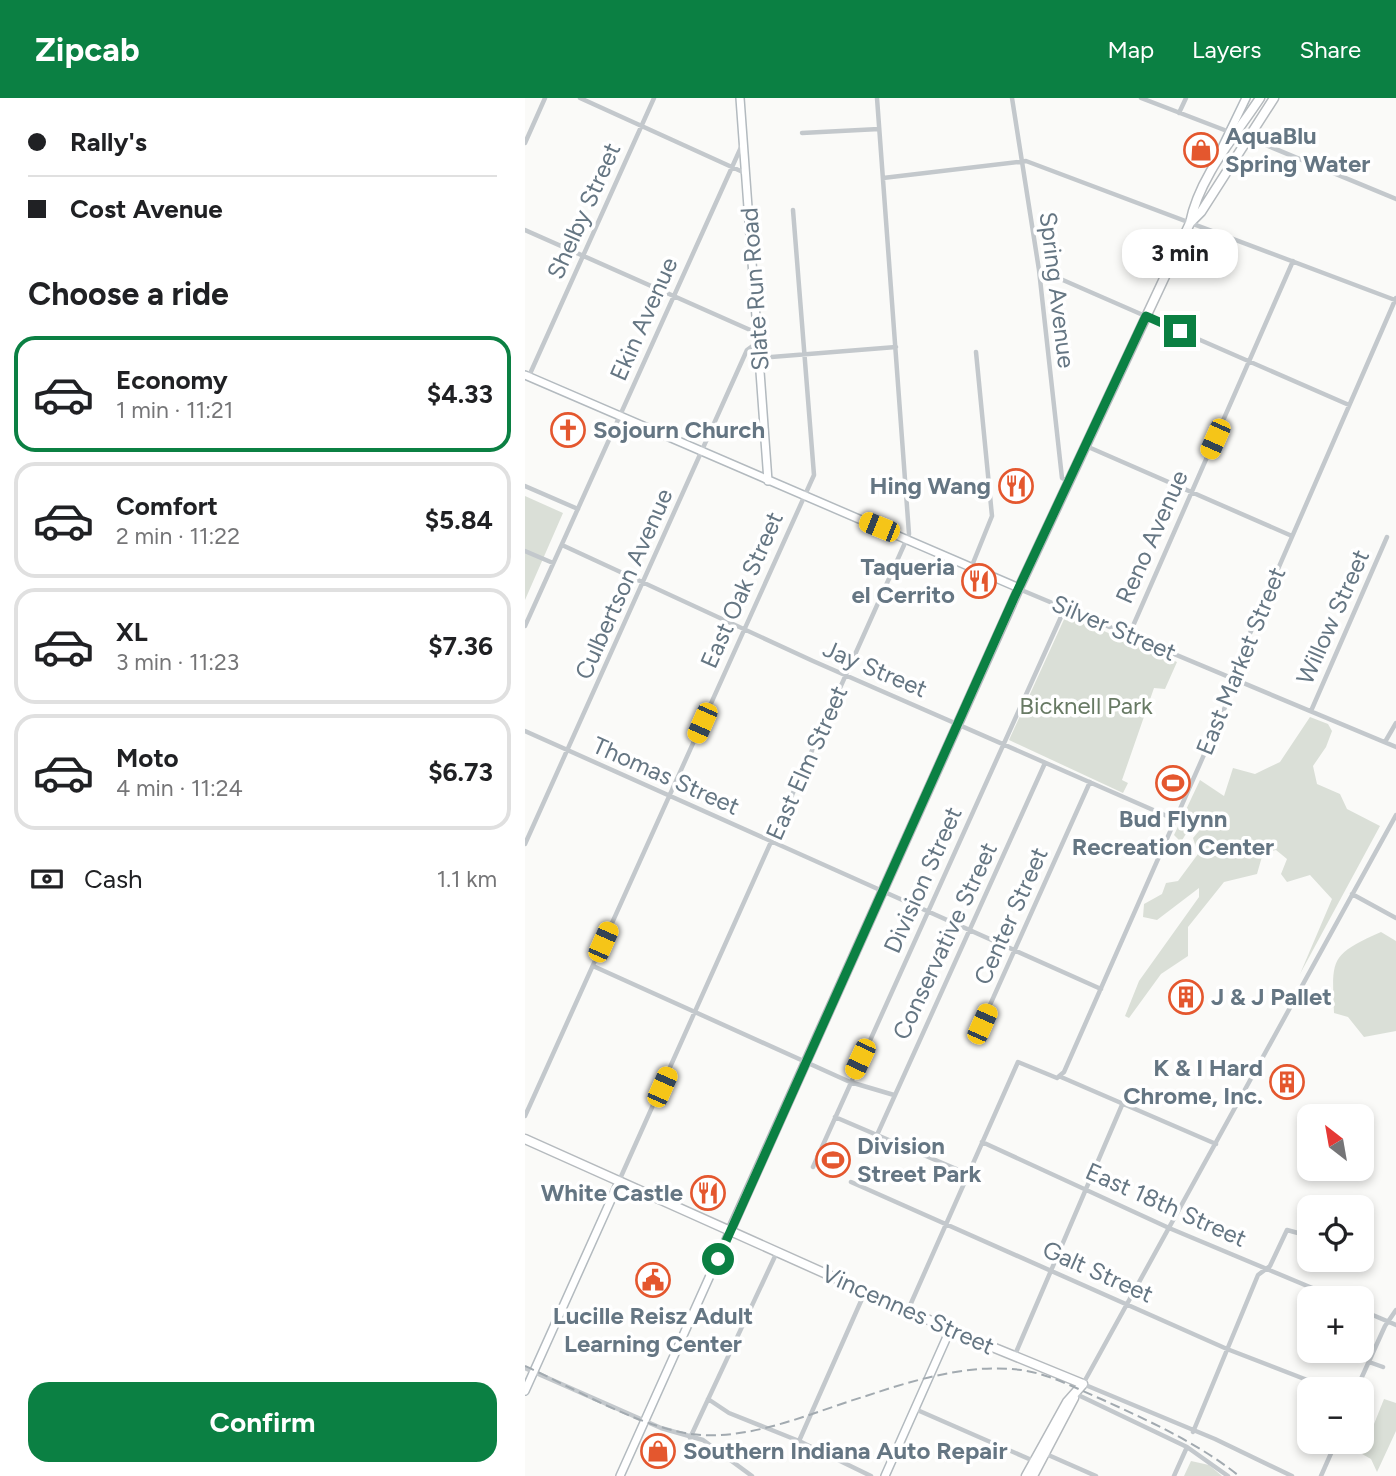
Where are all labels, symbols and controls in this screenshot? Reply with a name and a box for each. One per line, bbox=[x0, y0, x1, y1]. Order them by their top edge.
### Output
text: Zipcab bbox=[35, 30, 140, 69]
text: Map bbox=[1107, 35, 1154, 64]
text: Layers bbox=[1192, 35, 1261, 64]
text: Share bbox=[1299, 35, 1361, 64]
place label: AquaBlu Spring Water bbox=[1225, 121, 1370, 178]
text: Rally's bbox=[70, 126, 147, 158]
shop icon: AquaBlu Spring Water bbox=[1182, 131, 1220, 169]
street label: Shelby Street bbox=[541, 138, 626, 283]
text: Cost Avenue bbox=[70, 193, 223, 225]
street label: Slate Run Road bbox=[734, 207, 775, 371]
street label: Spring Avenue bbox=[1034, 210, 1081, 370]
callout: 3 min bbox=[1122, 230, 1238, 278]
text: 3 min bbox=[1151, 239, 1209, 267]
street label: Ekin Avenue bbox=[603, 253, 684, 385]
text: Choose a ride bbox=[28, 275, 229, 313]
route end bbox=[1164, 315, 1196, 347]
icon: car bbox=[32, 363, 95, 426]
text: Economy bbox=[116, 364, 228, 396]
text: $4.33 bbox=[427, 378, 493, 410]
text: 1 min · 11:21 bbox=[116, 396, 233, 424]
church icon: Sojourn Church bbox=[549, 411, 587, 449]
place label: Sojourn Church bbox=[593, 415, 765, 444]
car bbox=[1197, 416, 1234, 462]
street label: Reno Avenue bbox=[1109, 466, 1194, 608]
restaurant icon: Hing Wang bbox=[997, 467, 1035, 505]
place label: Hing Wang bbox=[869, 471, 991, 500]
street label: Culbertson Avenue bbox=[568, 484, 679, 684]
icon: car bbox=[32, 489, 95, 552]
text: Comfort bbox=[116, 490, 218, 522]
text: $5.84 bbox=[425, 504, 493, 536]
street label: East Oak Street bbox=[694, 507, 789, 673]
car bbox=[856, 509, 903, 545]
text: 2 min · 11:22 bbox=[116, 522, 240, 550]
street label: Willow Street bbox=[1290, 545, 1375, 689]
place label: Taqueria el Cerrito bbox=[852, 552, 955, 609]
restaurant icon: Taqueria el Cerrito bbox=[960, 562, 998, 600]
street label: East Market Street bbox=[1190, 563, 1291, 759]
street label: Silver Street bbox=[1048, 588, 1181, 667]
icon: car bbox=[32, 615, 95, 678]
text: XL bbox=[116, 616, 148, 648]
text: $7.36 bbox=[428, 630, 493, 662]
street label: Jay Street bbox=[819, 634, 932, 703]
text: 3 min · 11:23 bbox=[116, 648, 239, 676]
street label: East Elm Street bbox=[760, 681, 853, 844]
park label: Bicknell Park bbox=[1019, 691, 1153, 720]
car bbox=[684, 700, 721, 746]
street label: Thomas Street bbox=[588, 730, 744, 821]
icon: car bbox=[32, 741, 95, 804]
text: Moto bbox=[116, 742, 179, 774]
text: $6.73 bbox=[428, 756, 493, 788]
sports icon: Bud Flynn Recreation Center bbox=[1154, 764, 1192, 802]
text: 4 min · 11:24 bbox=[116, 774, 243, 802]
street label: Division Street bbox=[877, 802, 968, 958]
place label: Bud Flynn Recreation Center bbox=[1072, 804, 1274, 861]
street label: Conservative Street bbox=[886, 837, 1003, 1044]
street label: Center Street bbox=[967, 843, 1054, 989]
icon: cash bbox=[28, 860, 66, 898]
text: Cash bbox=[84, 863, 143, 895]
text: 1.1 km bbox=[437, 865, 497, 893]
car bbox=[585, 919, 622, 965]
building icon: J & J Pallet bbox=[1167, 978, 1205, 1016]
place label: J & J Pallet bbox=[1211, 982, 1332, 1011]
car bbox=[964, 1001, 1001, 1047]
car bbox=[842, 1036, 879, 1082]
place label: K & I Hard Chrome, Inc. bbox=[1123, 1053, 1263, 1110]
building icon: K & I Hard Chrome, Inc. bbox=[1268, 1063, 1306, 1101]
car bbox=[644, 1064, 681, 1110]
north arrow bbox=[1297, 1104, 1374, 1181]
map controls bbox=[1297, 1104, 1374, 1454]
place label: Division Street Park bbox=[857, 1131, 981, 1188]
sports icon: Division Street Park bbox=[814, 1141, 852, 1179]
street label: East 18th Street bbox=[1081, 1156, 1251, 1253]
restaurant icon: White Castle bbox=[689, 1174, 727, 1212]
place label: White Castle bbox=[541, 1178, 683, 1207]
button: locate bbox=[1297, 1195, 1374, 1272]
street label: Galt Street bbox=[1038, 1234, 1158, 1309]
route start bbox=[702, 1243, 734, 1275]
street label: Vincennes Street bbox=[817, 1258, 999, 1361]
public building icon: Lucille Reisz Adult Learning Center bbox=[634, 1261, 672, 1299]
button: + bbox=[1297, 1286, 1374, 1363]
place label: Lucille Reisz Adult Learning Center bbox=[553, 1301, 753, 1358]
button: − bbox=[1297, 1377, 1374, 1454]
button: Confirm bbox=[28, 1382, 497, 1462]
shop icon: Southern Indiana Auto Repair bbox=[639, 1432, 677, 1470]
place label: Southern Indiana Auto Repair bbox=[683, 1436, 1008, 1465]

